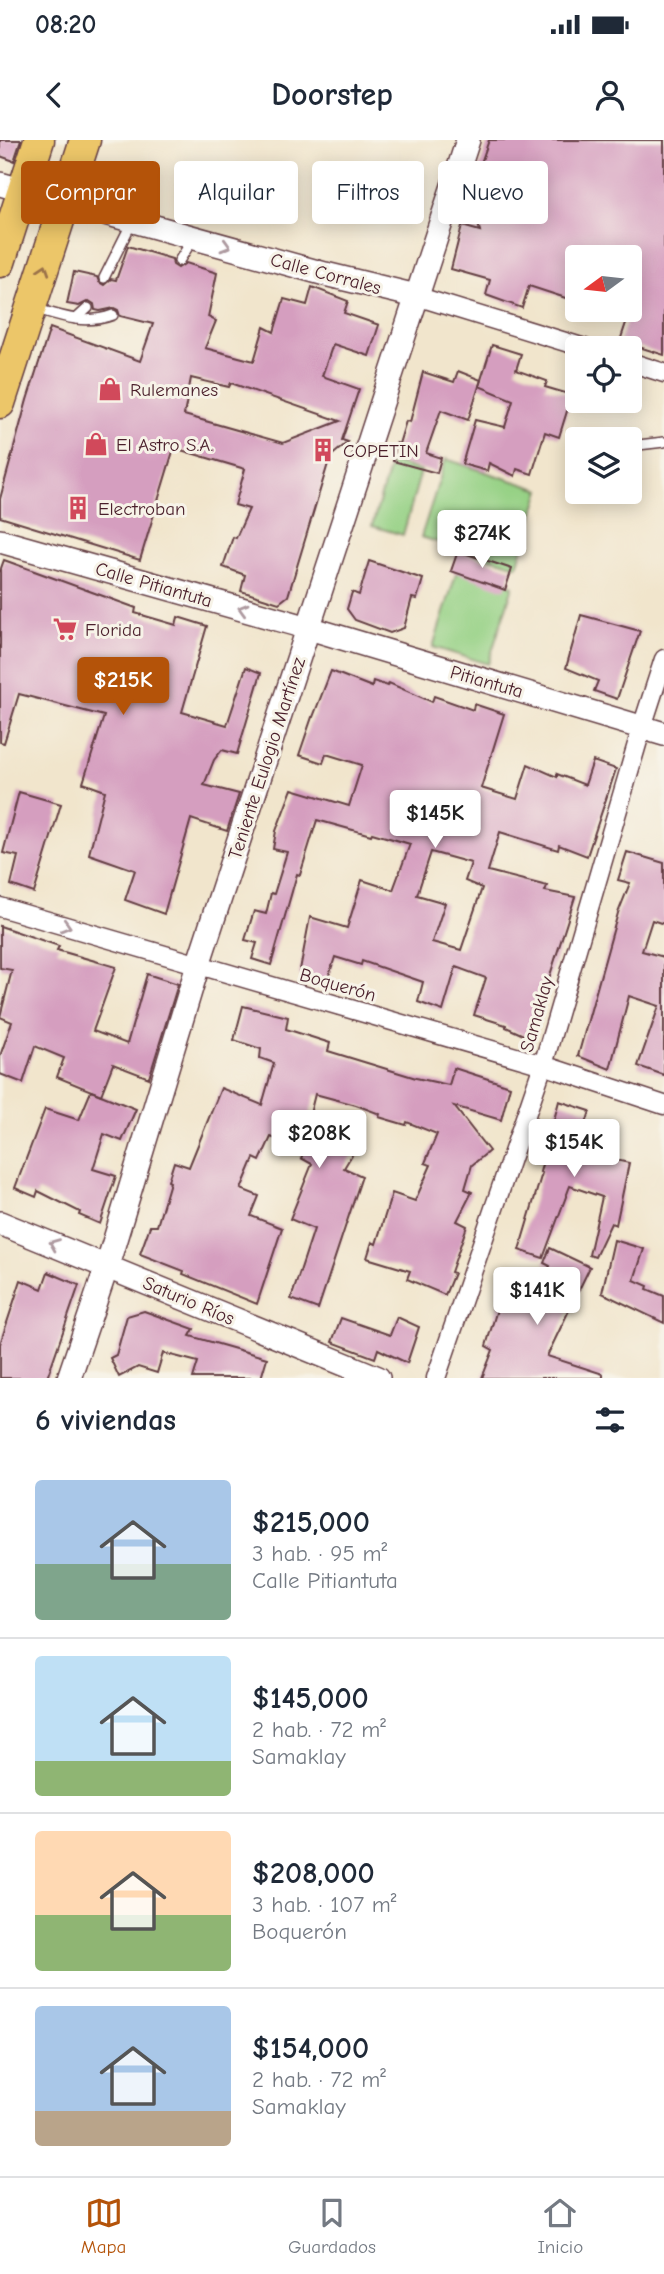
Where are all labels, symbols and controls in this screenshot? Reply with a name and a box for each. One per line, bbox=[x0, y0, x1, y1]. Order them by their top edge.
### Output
text: 08:20 bbox=[35, 10, 96, 40]
icon: back bbox=[35, 76, 73, 114]
text: Doorstep bbox=[271, 76, 393, 113]
icon: person bbox=[591, 76, 629, 114]
chip: Comprar bbox=[21, 161, 160, 224]
chip: Alquilar bbox=[174, 161, 298, 224]
chip: Filtros bbox=[312, 161, 424, 224]
chip: Nuevo bbox=[438, 161, 548, 224]
one-way arrow bbox=[220, 238, 232, 252]
north arrow bbox=[565, 245, 642, 322]
map controls bbox=[565, 245, 642, 504]
street label: Calle Corrales bbox=[268, 249, 383, 299]
one-way arrow bbox=[36, 263, 50, 275]
button: locate bbox=[565, 336, 642, 413]
shop icon: Rulemanes bbox=[96, 375, 124, 403]
place label: Rulemanes bbox=[130, 379, 218, 401]
button: layers bbox=[565, 427, 642, 504]
shop icon: El Astro S.A. bbox=[82, 430, 110, 458]
place label: El Astro S.A. bbox=[116, 434, 213, 456]
building icon: COPETIN bbox=[309, 436, 337, 464]
place label: COPETIN bbox=[343, 440, 419, 462]
building icon: Electroban bbox=[64, 494, 92, 522]
place label: Electroban bbox=[98, 498, 185, 520]
pin: $274K bbox=[433, 510, 531, 570]
text: $274K bbox=[453, 519, 511, 546]
street label: Calle Pitiantuta bbox=[93, 558, 215, 612]
one-way arrow bbox=[237, 603, 249, 618]
supermarket icon: Florida bbox=[51, 615, 79, 643]
place label: Florida bbox=[85, 619, 142, 641]
street label: Teniente Eulogio Martínez bbox=[224, 655, 310, 862]
pin: $215K bbox=[74, 658, 172, 717]
street label: Pitiantuta bbox=[448, 661, 526, 703]
text: $215K bbox=[93, 666, 153, 693]
pin: $145K bbox=[386, 790, 484, 850]
text: $145K bbox=[406, 799, 464, 826]
one-way arrow bbox=[59, 918, 71, 933]
street label: Boquerón bbox=[297, 964, 378, 1006]
street label: Samaklay bbox=[516, 974, 558, 1055]
pin: $208K bbox=[270, 1110, 368, 1170]
text: $208K bbox=[287, 1119, 351, 1146]
pin: $154K bbox=[525, 1119, 623, 1179]
text: $154K bbox=[545, 1128, 603, 1155]
one-way arrow bbox=[48, 1239, 60, 1253]
pin: $141K bbox=[488, 1268, 586, 1327]
street label: Saturio Ríos bbox=[140, 1272, 238, 1330]
text: $141K bbox=[509, 1276, 565, 1303]
icon: filters bbox=[591, 1401, 629, 1439]
text: 6 viviendas bbox=[35, 1403, 176, 1438]
text: $215,000 bbox=[252, 1505, 370, 1540]
icon: home bbox=[91, 1508, 175, 1592]
text: 3 hab. · 95 m² bbox=[252, 1540, 387, 1567]
text: Calle Pitiantuta bbox=[252, 1567, 398, 1594]
text: $145,000 bbox=[252, 1681, 369, 1716]
icon: home bbox=[91, 1684, 175, 1768]
text: 2 hab. · 72 m² bbox=[252, 1716, 386, 1743]
text: Samaklay bbox=[252, 1743, 346, 1770]
text: $208,000 bbox=[252, 1856, 375, 1891]
icon: home bbox=[91, 1859, 175, 1943]
text: 3 hab. · 107 m² bbox=[252, 1891, 397, 1918]
text: Boquerón bbox=[252, 1918, 347, 1945]
text: $154,000 bbox=[252, 2031, 369, 2066]
icon: home bbox=[91, 2034, 175, 2118]
text: 2 hab. · 72 m² bbox=[252, 2066, 386, 2093]
text: Samaklay bbox=[252, 2093, 346, 2120]
tab: Mapa bbox=[81, 2194, 126, 2258]
tab: Guardados bbox=[288, 2194, 376, 2258]
tab: Inicio bbox=[537, 2194, 583, 2258]

